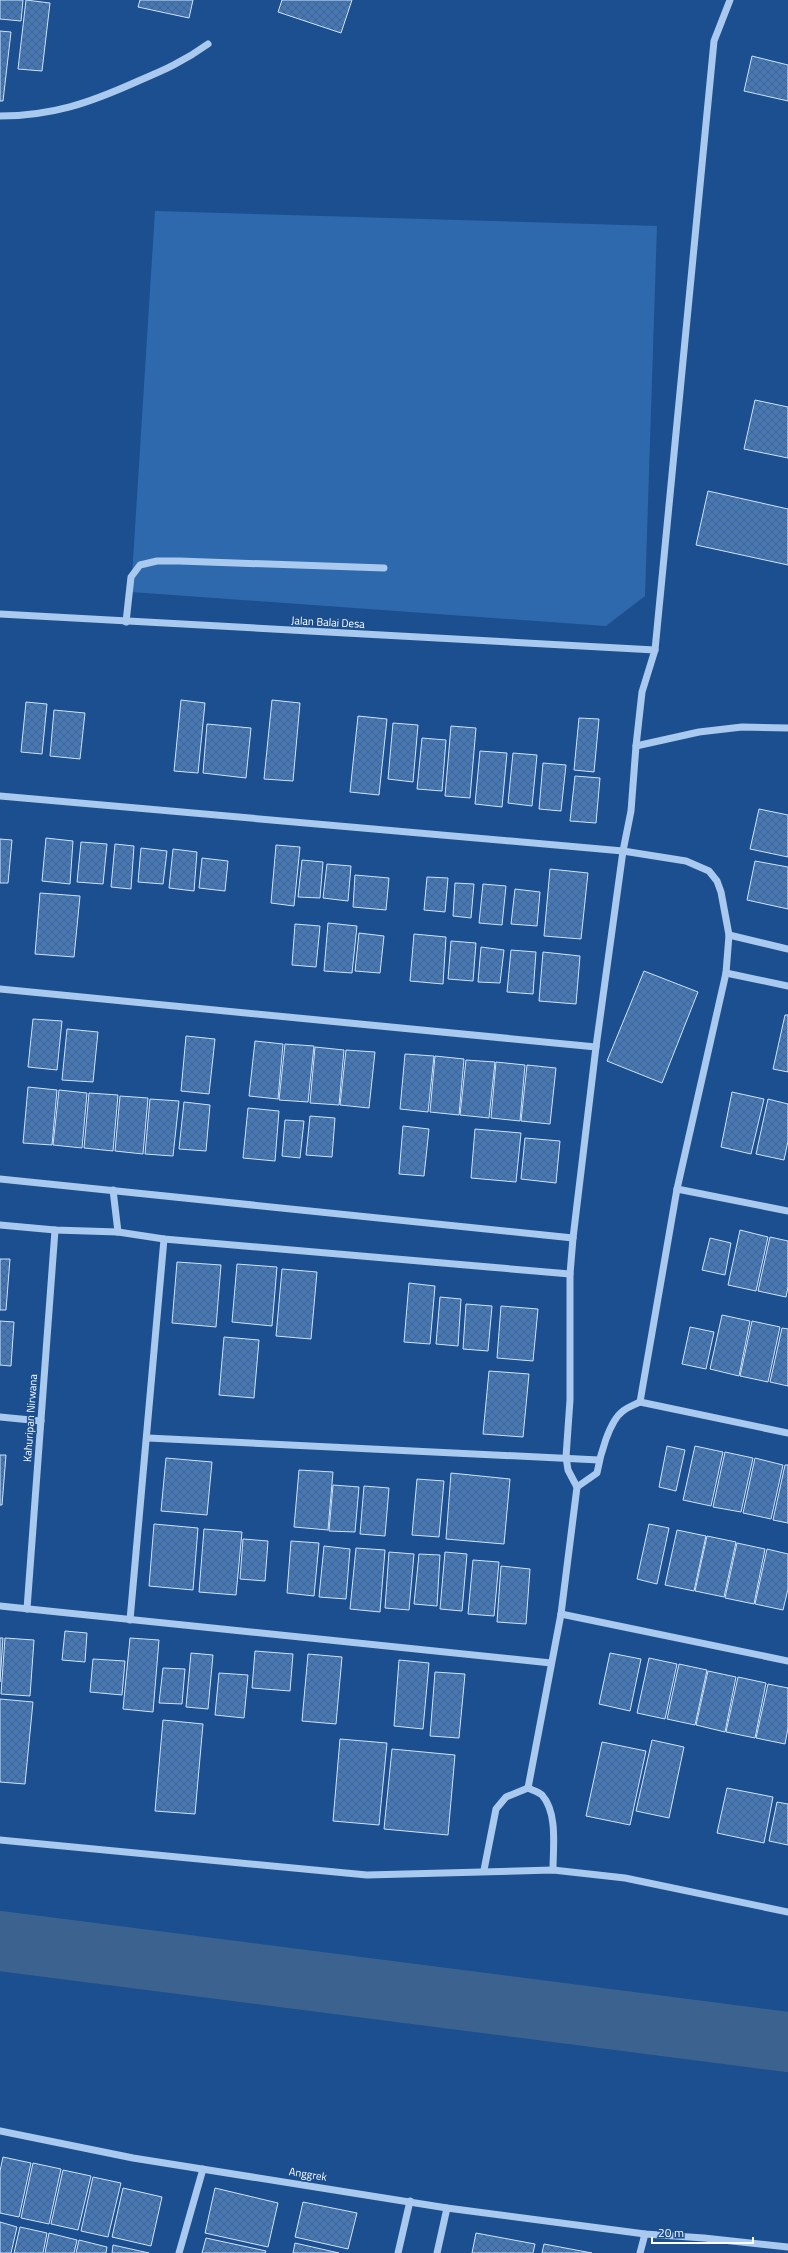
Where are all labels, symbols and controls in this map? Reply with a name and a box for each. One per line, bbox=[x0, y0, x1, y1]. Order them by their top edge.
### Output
street label: Jalan Balai Desa bbox=[291, 612, 366, 632]
street label: Kahuripan Nirwana bbox=[19, 1373, 41, 1463]
street label: Anggrek bbox=[288, 2163, 329, 2185]
scale bar bbox=[652, 2219, 753, 2245]
text: 20 m bbox=[658, 2223, 684, 2242]

